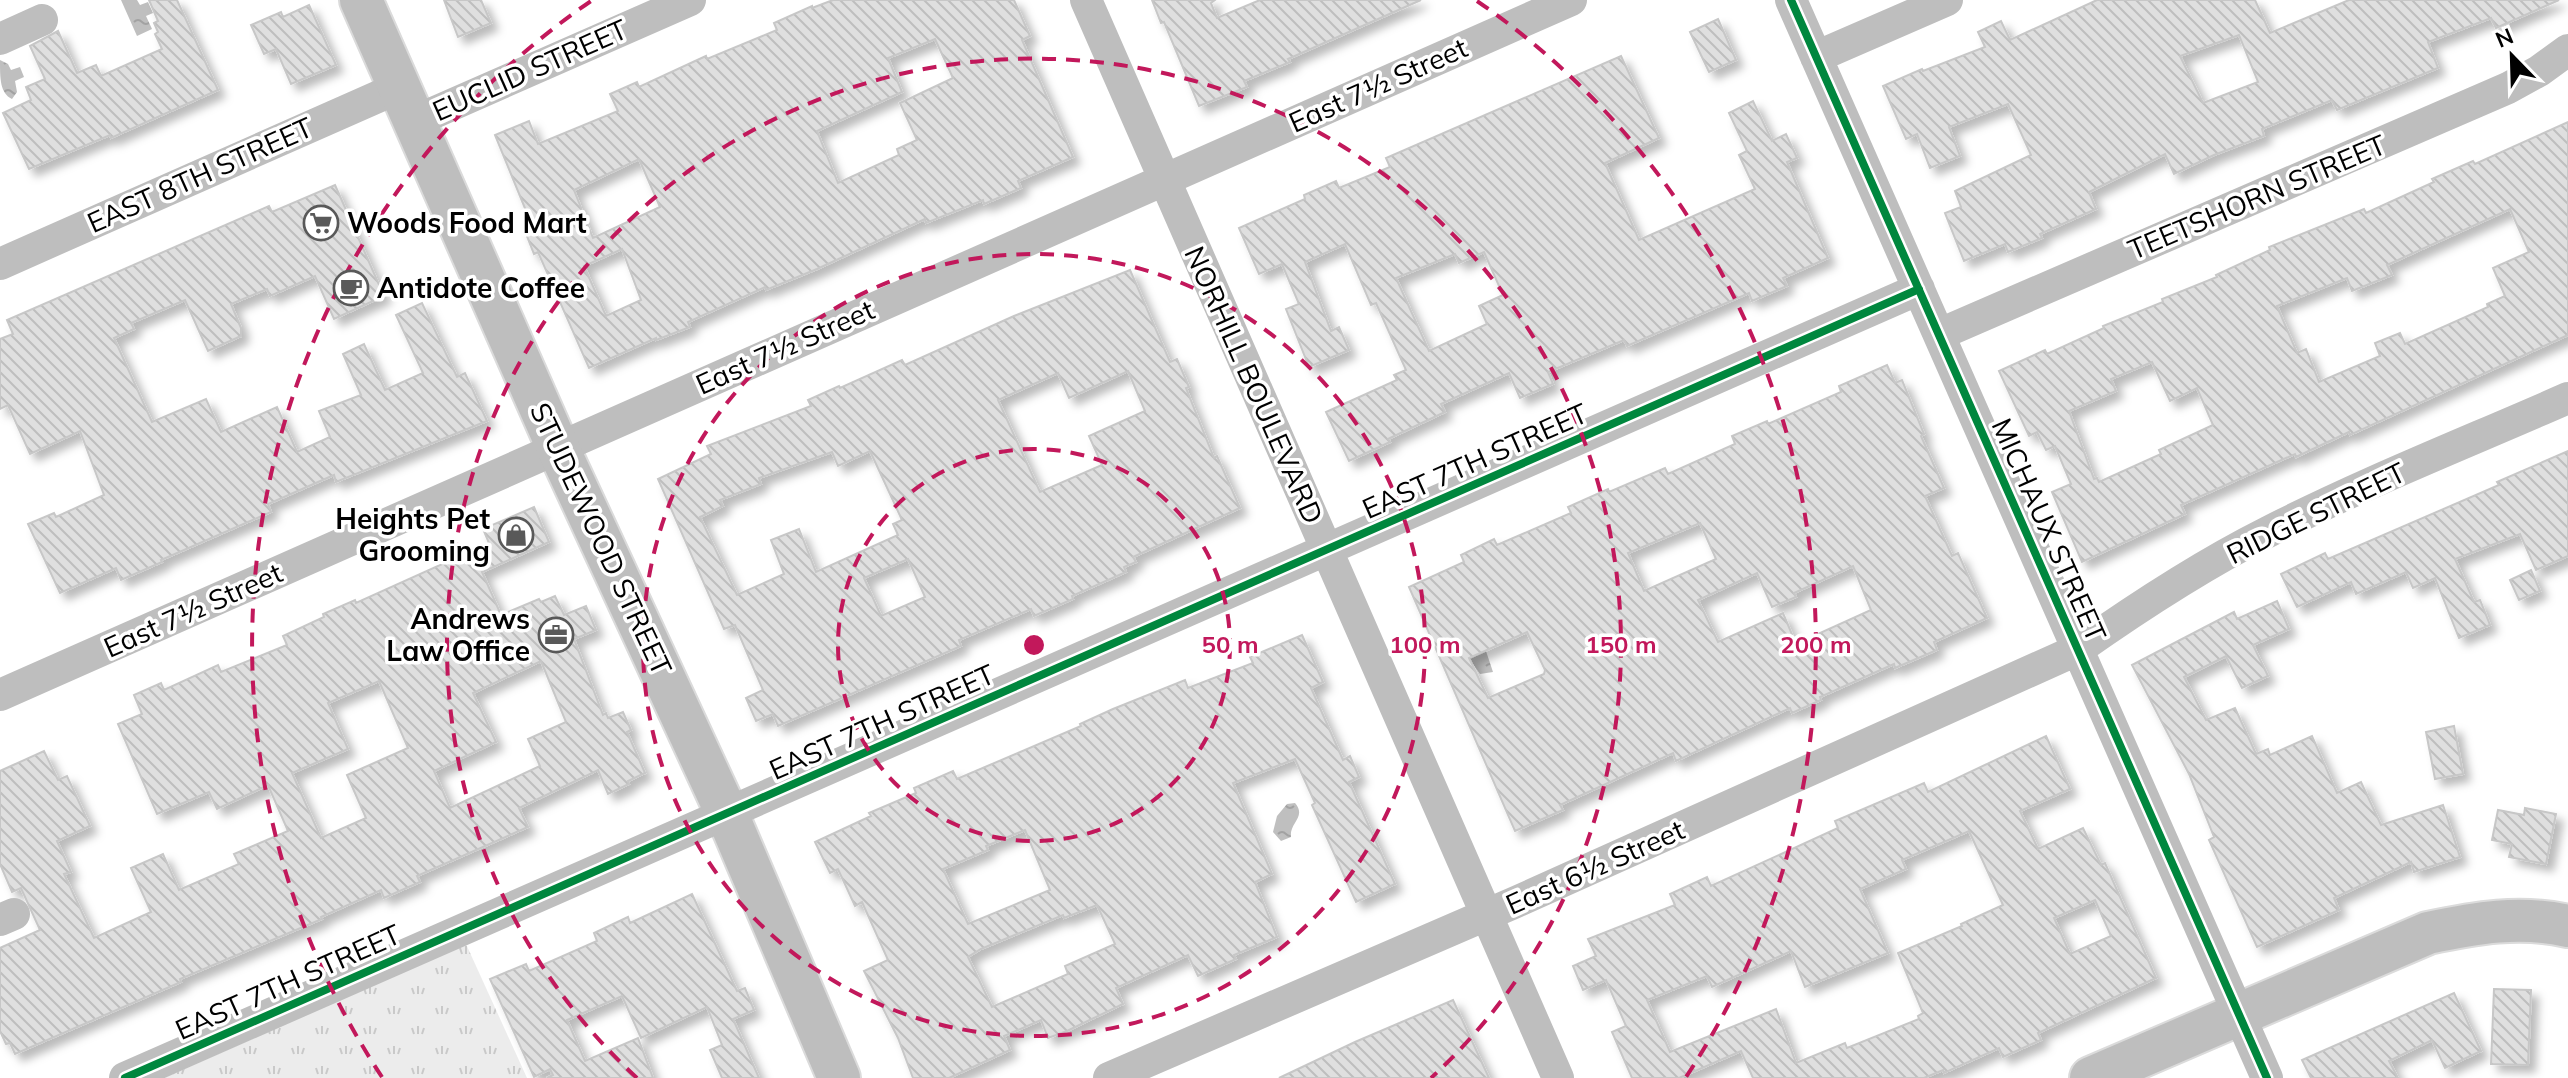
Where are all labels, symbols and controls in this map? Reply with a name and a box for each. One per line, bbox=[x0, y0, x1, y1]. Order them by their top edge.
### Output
street label: EUCLID STREET bbox=[427, 11, 633, 128]
north arrow bbox=[2472, 16, 2552, 96]
text: N bbox=[2491, 21, 2517, 54]
street label: East 7½ Street bbox=[1283, 29, 1473, 140]
street label: EAST 8TH STREET bbox=[82, 109, 318, 240]
street label: TEETSHORN STREET bbox=[2123, 126, 2391, 267]
supermarket icon: Woods Food Mart bbox=[302, 204, 340, 242]
place label: Woods Food Mart bbox=[347, 205, 587, 240]
street label: NORHILL BOULEVARD bbox=[1177, 241, 1331, 529]
cafe icon: Antidote Coffee bbox=[332, 269, 370, 307]
place label: Antidote Coffee bbox=[377, 270, 585, 305]
street label: East 7½ Street bbox=[690, 291, 880, 402]
street label: EAST 7TH STREET bbox=[1357, 395, 1593, 526]
street label: STUDEWOOD STREET bbox=[523, 397, 680, 681]
street label: MICHAUX STREET bbox=[1984, 413, 2114, 647]
street label: RIDGE STREET bbox=[2221, 454, 2411, 571]
place label: Heights Pet Grooming bbox=[335, 501, 490, 568]
shop icon: Heights Pet Grooming bbox=[497, 516, 535, 554]
street label: East 7½ Street bbox=[98, 554, 288, 665]
place label: Andrews Law Office bbox=[386, 601, 530, 668]
office icon: Andrews Law Office bbox=[537, 616, 575, 654]
text: 50 m bbox=[1202, 629, 1258, 659]
text: 100 m bbox=[1389, 629, 1461, 659]
text: 150 m bbox=[1585, 629, 1657, 659]
text: 200 m bbox=[1780, 629, 1852, 659]
centre of rings bbox=[1020, 631, 1048, 659]
street label: EAST 7TH STREET bbox=[764, 656, 1000, 787]
street label: East 6½ Street bbox=[1500, 811, 1690, 922]
street label: EAST 7TH STREET bbox=[170, 916, 406, 1047]

